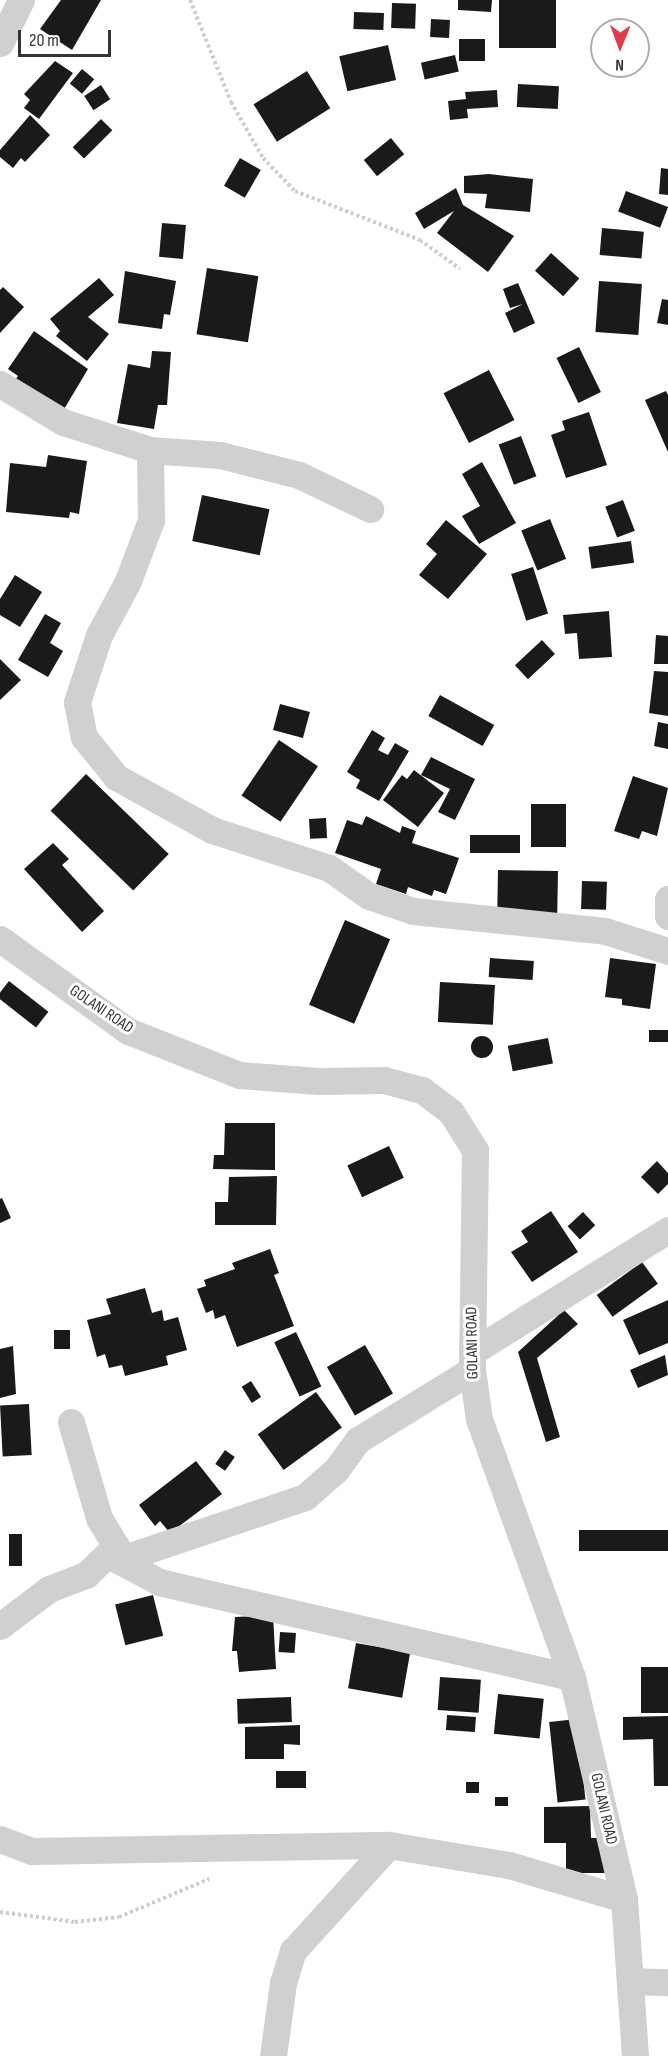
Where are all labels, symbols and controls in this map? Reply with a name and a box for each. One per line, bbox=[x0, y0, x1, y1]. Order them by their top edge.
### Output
scale bar bbox=[21, 18, 114, 56]
north arrow bbox=[590, 18, 650, 78]
text: 20 m bbox=[29, 30, 59, 51]
text: N bbox=[615, 55, 624, 74]
street label: GOLANI ROAD bbox=[66, 982, 136, 1038]
street label: GOLANI ROAD bbox=[463, 1307, 483, 1379]
street label: GOLANI ROAD bbox=[585, 1771, 621, 1847]

